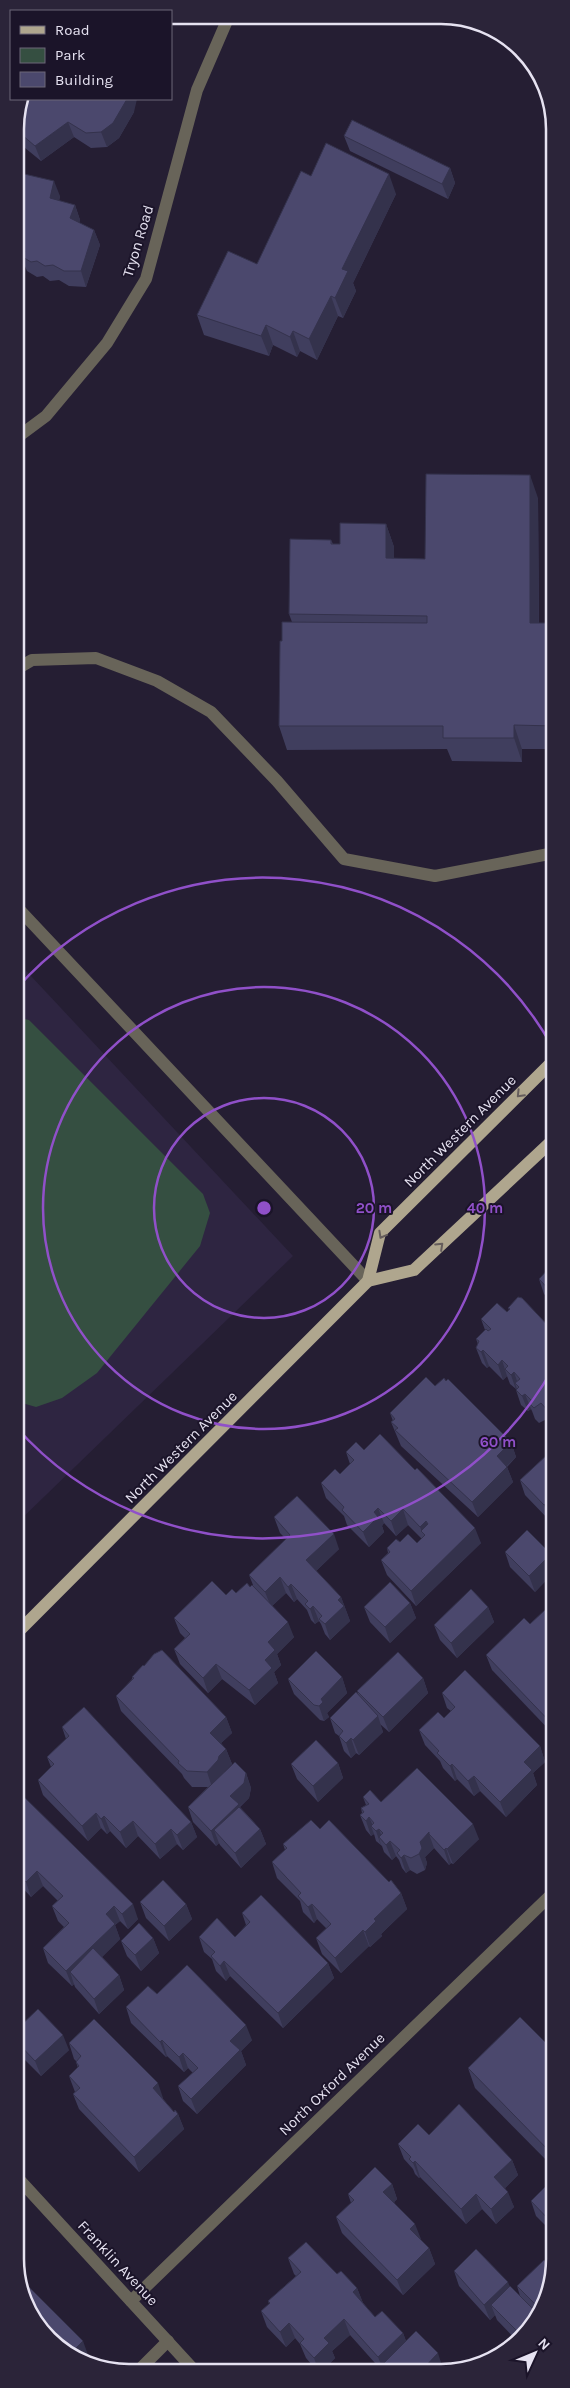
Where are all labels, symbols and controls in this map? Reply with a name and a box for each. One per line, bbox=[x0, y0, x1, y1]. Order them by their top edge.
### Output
legend bbox=[10, 10, 172, 100]
text: Road bbox=[55, 21, 90, 39]
text: Park bbox=[55, 46, 85, 64]
text: Building bbox=[55, 71, 113, 89]
street label: Tryon Road bbox=[119, 203, 157, 279]
street label: North Western Avenue bbox=[400, 1071, 520, 1191]
one-way arrow bbox=[517, 1089, 526, 1098]
centre of rings bbox=[255, 1199, 273, 1217]
text: 20 m bbox=[356, 1199, 392, 1217]
text: 40 m bbox=[467, 1199, 503, 1217]
one-way arrow bbox=[378, 1229, 388, 1238]
one-way arrow bbox=[435, 1243, 444, 1252]
street label: North Western Avenue bbox=[121, 1387, 241, 1507]
text: 60 m bbox=[480, 1433, 516, 1451]
street label: North Oxford Avenue bbox=[275, 2029, 389, 2139]
street label: Franklin Avenue bbox=[74, 2217, 162, 2309]
north arrow bbox=[510, 2328, 560, 2378]
text: N bbox=[534, 2335, 554, 2354]

